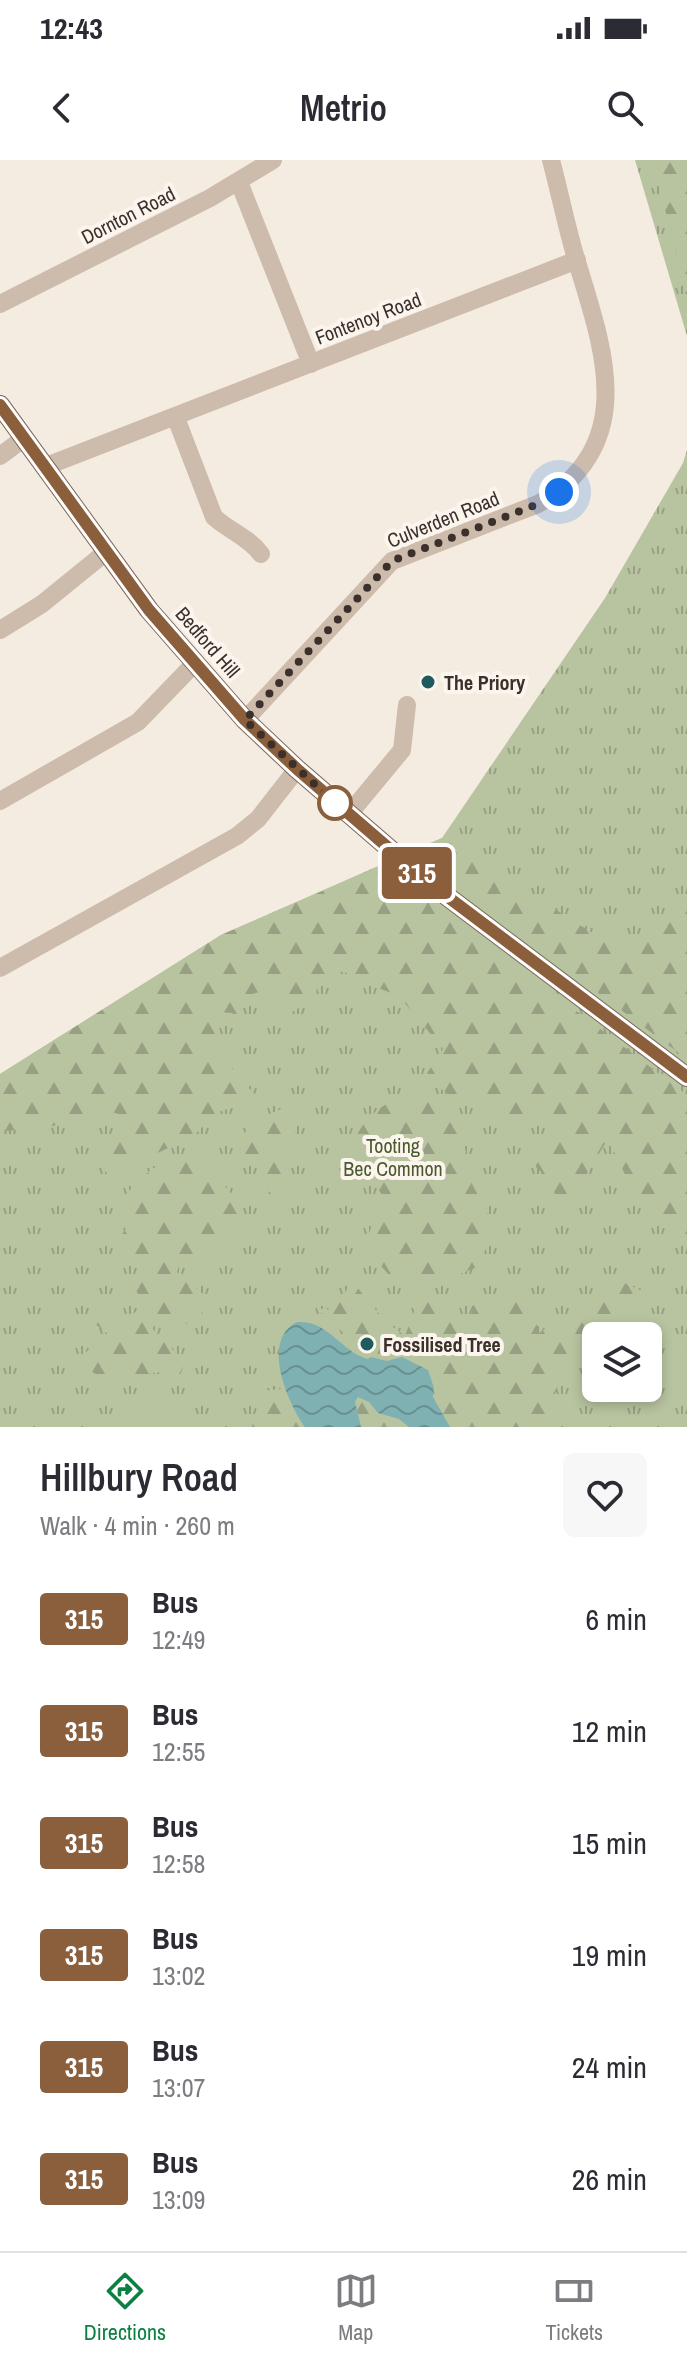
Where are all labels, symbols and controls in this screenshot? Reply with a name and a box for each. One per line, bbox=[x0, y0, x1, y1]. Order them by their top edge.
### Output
text: 12:43 bbox=[40, 8, 103, 48]
text: Metrio bbox=[300, 84, 387, 132]
icon: back bbox=[40, 86, 84, 130]
icon: search bbox=[603, 86, 647, 130]
street label: Dornton Road bbox=[76, 180, 180, 250]
street label: Fontenoy Road bbox=[311, 285, 425, 351]
your location bbox=[539, 472, 579, 512]
street label: Culverden Road bbox=[383, 484, 503, 554]
street label: Bedford Hill bbox=[170, 601, 246, 683]
place label: The Priory bbox=[444, 669, 526, 696]
marker: The Priory bbox=[419, 673, 437, 691]
unlabelled marker bbox=[318, 786, 352, 820]
line badge: 315 bbox=[371, 847, 463, 899]
text: 315 bbox=[398, 854, 436, 892]
park label: Tooting Bec Common bbox=[343, 1132, 443, 1182]
map controls bbox=[582, 1322, 662, 1402]
button: layers bbox=[582, 1322, 662, 1402]
place label: Fossilised Tree bbox=[383, 1331, 501, 1358]
marker: Fossilised Tree bbox=[358, 1335, 376, 1353]
text: Hillbury Road bbox=[40, 1452, 238, 1503]
button: heart bbox=[563, 1453, 647, 1537]
text: Walk · 4 min · 260 m bbox=[40, 1508, 235, 1543]
text: Bus bbox=[152, 1582, 198, 1622]
text: 6 min bbox=[585, 1599, 647, 1639]
text: 315 bbox=[65, 1600, 103, 1638]
text: 12:49 bbox=[152, 1622, 205, 1657]
text: Bus bbox=[152, 1694, 198, 1734]
text: 12 min bbox=[572, 1711, 647, 1751]
text: 315 bbox=[65, 1712, 103, 1750]
text: 12:55 bbox=[152, 1734, 205, 1769]
text: Bus bbox=[152, 1806, 198, 1846]
text: 15 min bbox=[572, 1823, 647, 1863]
text: 315 bbox=[65, 1824, 103, 1862]
text: 12:58 bbox=[152, 1846, 205, 1881]
text: Bus bbox=[152, 1918, 198, 1958]
text: 19 min bbox=[572, 1935, 647, 1975]
text: 315 bbox=[65, 1936, 103, 1974]
text: 13:02 bbox=[152, 1958, 205, 1993]
text: Bus bbox=[152, 2030, 198, 2070]
text: 24 min bbox=[572, 2047, 647, 2087]
text: 315 bbox=[65, 2048, 103, 2086]
text: 13:07 bbox=[152, 2070, 205, 2105]
text: Bus bbox=[152, 2142, 198, 2182]
text: 26 min bbox=[572, 2159, 647, 2199]
text: 315 bbox=[65, 2160, 103, 2198]
text: 13:09 bbox=[152, 2182, 205, 2217]
tab: Directions bbox=[84, 2269, 166, 2347]
tab: Map bbox=[334, 2269, 378, 2347]
tab: Tickets bbox=[545, 2269, 603, 2347]

